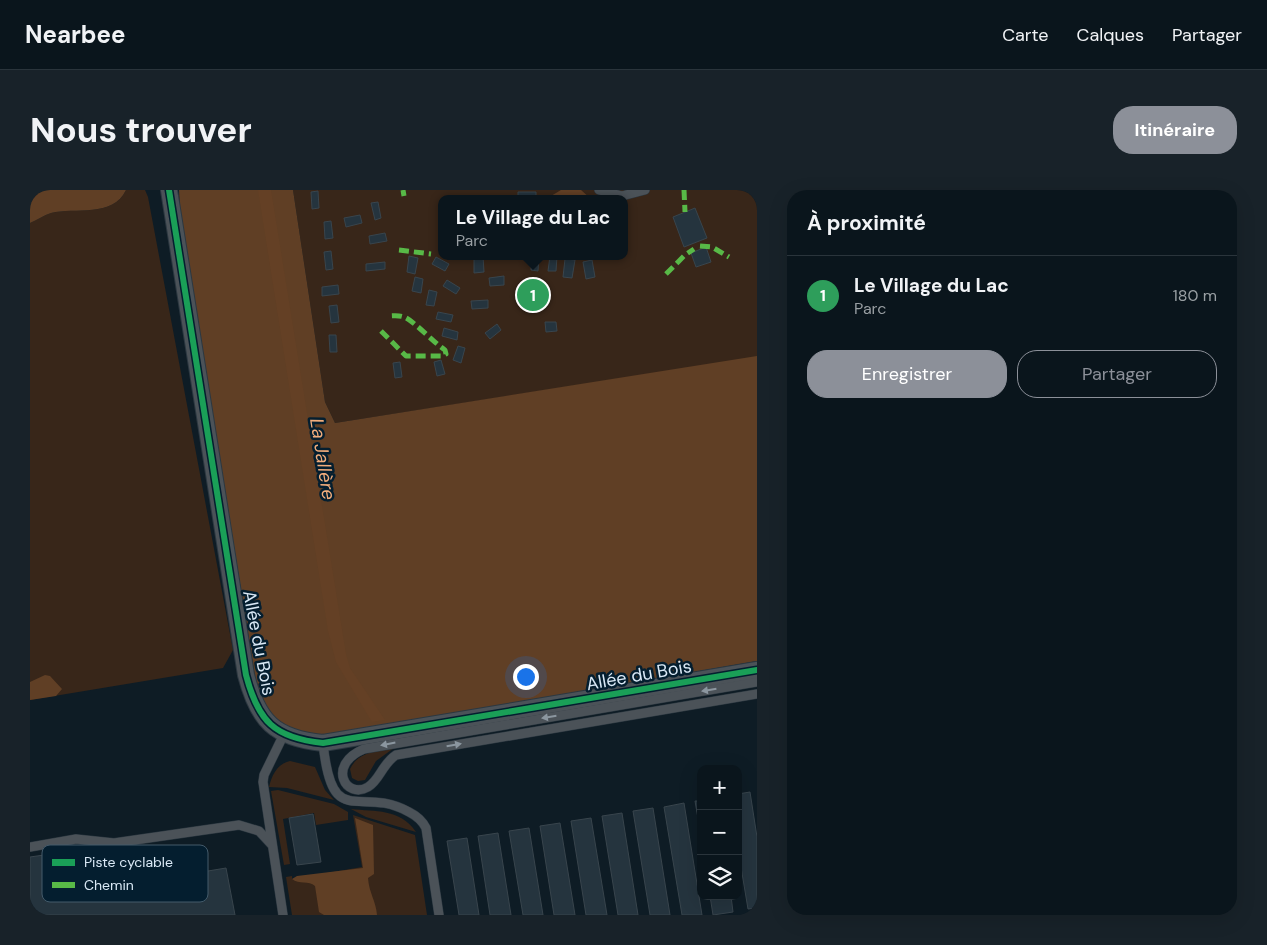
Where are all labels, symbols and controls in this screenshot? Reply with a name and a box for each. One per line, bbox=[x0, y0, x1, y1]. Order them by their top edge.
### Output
text: Nearbee bbox=[25, 19, 125, 50]
text: Carte bbox=[1002, 23, 1049, 47]
text: Calques bbox=[1077, 23, 1144, 47]
text: Partager bbox=[1172, 23, 1242, 47]
button: Itinéraire bbox=[1113, 106, 1237, 154]
text: Nous trouver bbox=[30, 107, 252, 153]
popup bbox=[438, 195, 628, 260]
text: Le Village du Lac bbox=[456, 205, 610, 230]
text: À proximité bbox=[807, 209, 926, 237]
text: Parc bbox=[456, 230, 488, 251]
text: Le Village du Lac bbox=[854, 273, 1009, 298]
pin: 1 bbox=[517, 276, 549, 314]
text: 1 bbox=[820, 285, 826, 306]
text: 180 m bbox=[1173, 285, 1217, 306]
text: Parc bbox=[854, 298, 886, 319]
button: Enregistrer bbox=[807, 350, 1007, 398]
button: Partager bbox=[1017, 350, 1217, 398]
water label: La Jallère bbox=[304, 416, 342, 502]
street label: Allée du Bois bbox=[237, 588, 281, 698]
street label: Allée du Bois bbox=[584, 654, 694, 696]
your location bbox=[513, 664, 539, 690]
one-way arrow bbox=[701, 687, 717, 695]
one-way arrow bbox=[540, 714, 556, 722]
one-way arrow bbox=[380, 741, 396, 749]
one-way arrow bbox=[446, 741, 462, 749]
map controls bbox=[697, 765, 742, 900]
button: + bbox=[697, 765, 742, 810]
button: − bbox=[697, 810, 742, 855]
legend bbox=[42, 845, 208, 902]
text: Piste cyclable bbox=[84, 853, 173, 871]
button: layers bbox=[697, 855, 742, 900]
text: Chemin bbox=[84, 876, 134, 894]

